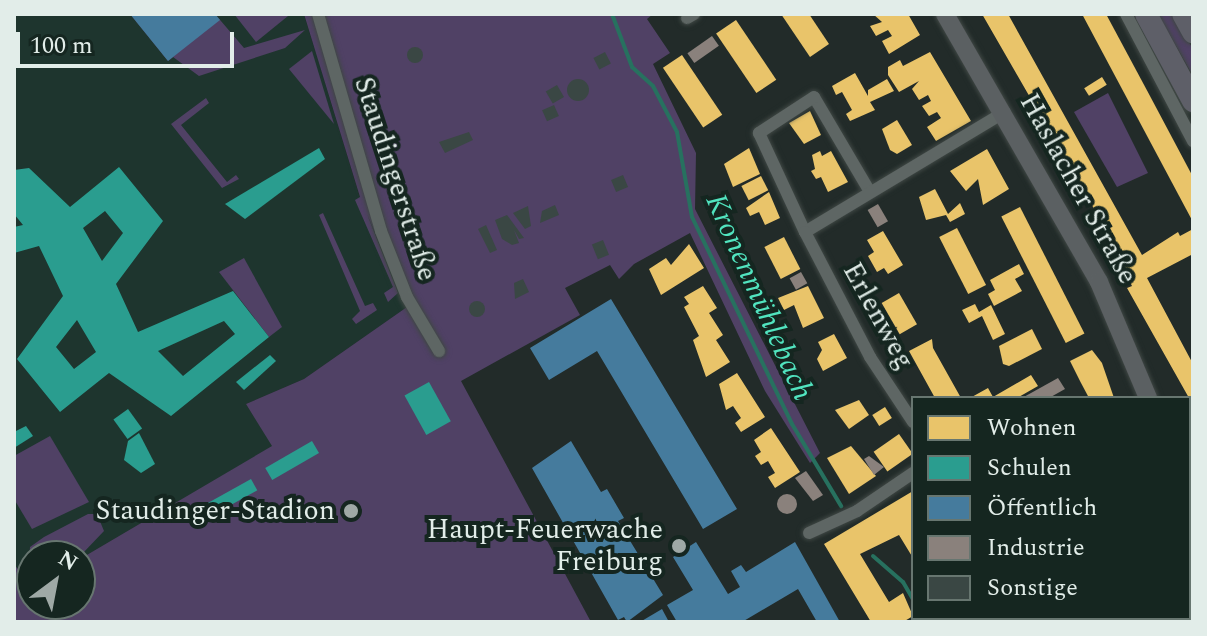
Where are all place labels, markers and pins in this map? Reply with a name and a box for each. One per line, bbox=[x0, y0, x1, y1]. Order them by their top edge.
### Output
place label: Staudinger-Stadion bbox=[95, 494, 335, 528]
marker: Staudinger-Stadion bbox=[342, 502, 360, 520]
place label: Haupt-Feuerwache Freiburg bbox=[427, 513, 663, 579]
marker: Haupt-Feuerwache Freiburg bbox=[670, 537, 688, 555]

